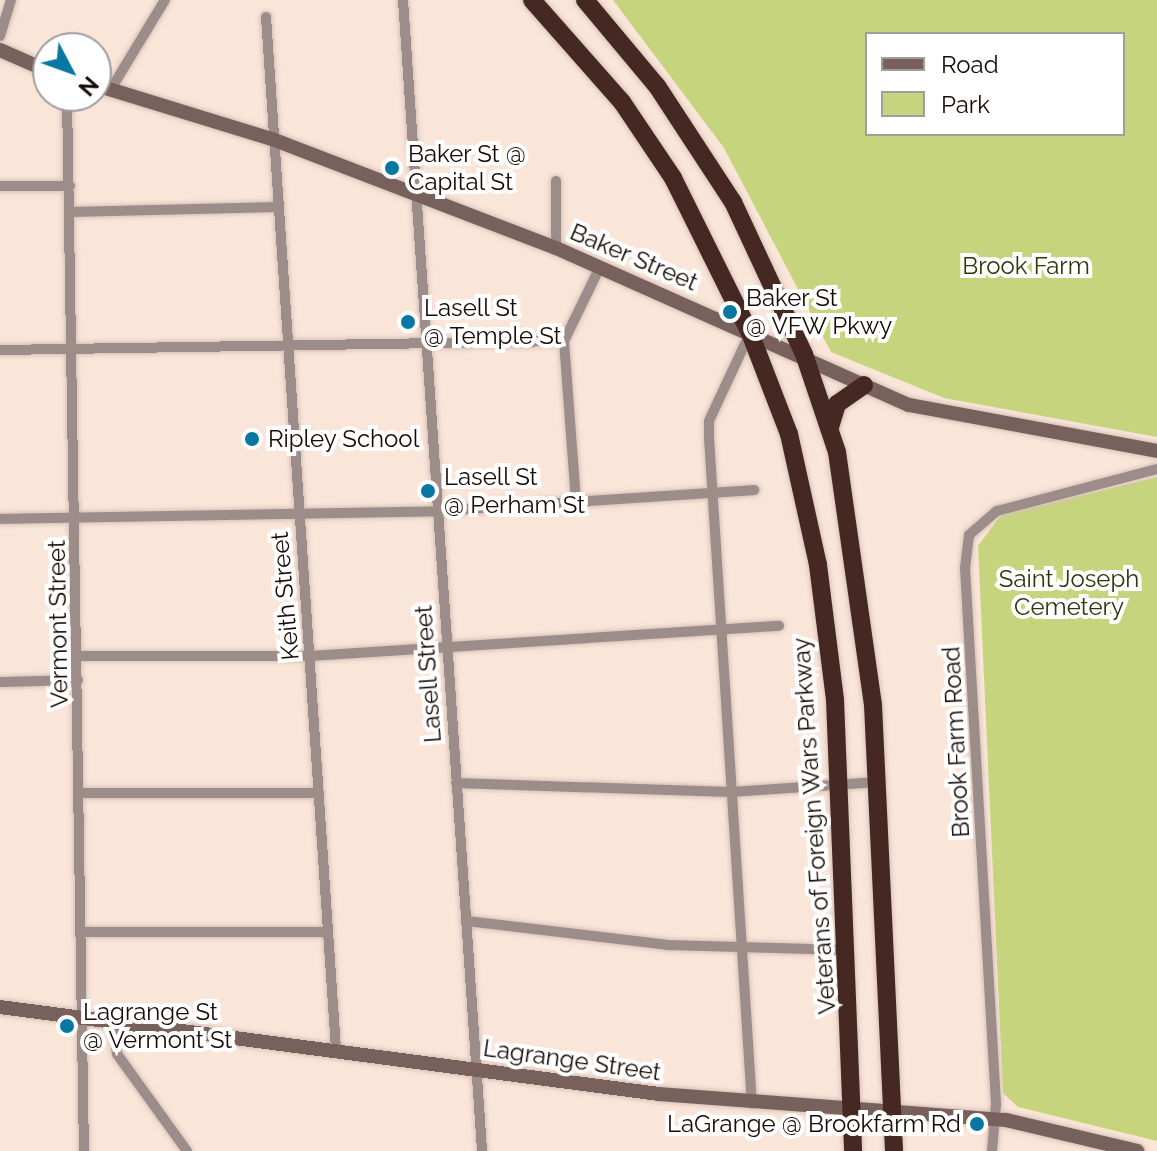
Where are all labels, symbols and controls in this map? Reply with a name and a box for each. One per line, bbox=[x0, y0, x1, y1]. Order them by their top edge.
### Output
north arrow bbox=[32, 32, 112, 112]
legend bbox=[865, 32, 1125, 136]
text: Road bbox=[941, 50, 999, 79]
text: N bbox=[73, 72, 104, 101]
text: Park bbox=[941, 90, 990, 119]
place label: Baker St @ Capital St bbox=[408, 140, 526, 196]
marker: Baker St @ Capital St bbox=[383, 159, 401, 177]
street label: Baker Street bbox=[566, 217, 702, 297]
park label: Brook Farm bbox=[962, 252, 1090, 280]
place label: Baker St @ VFW Pkwy bbox=[746, 284, 894, 340]
place label: Lasell St @ Temple St bbox=[424, 294, 562, 350]
marker: Baker St @ VFW Pkwy bbox=[721, 303, 739, 321]
marker: Lasell St @ Temple St bbox=[399, 313, 417, 331]
place label: Ripley School bbox=[268, 425, 420, 453]
marker: Ripley School bbox=[243, 430, 261, 448]
place label: Lasell St @ Perham St bbox=[444, 463, 585, 519]
marker: Lasell St @ Perham St bbox=[419, 482, 437, 500]
street label: Keith Street bbox=[265, 531, 305, 661]
street label: Vermont Street bbox=[42, 540, 74, 708]
park label: Saint Joseph Cemetery bbox=[998, 565, 1140, 621]
street label: Lasell Street bbox=[409, 604, 447, 744]
street label: Veterans of Foreign Wars Parkway bbox=[786, 636, 842, 1016]
street label: Brook Farm Road bbox=[937, 646, 975, 838]
place label: Lagrange St @ Vermont St bbox=[83, 998, 233, 1054]
marker: Lagrange St @ Vermont St bbox=[58, 1017, 76, 1035]
street label: Lagrange Street bbox=[481, 1033, 663, 1087]
place label: LaGrange @ Brookfarm Rd bbox=[667, 1110, 961, 1138]
marker: LaGrange @ Brookfarm Rd bbox=[968, 1115, 986, 1133]

